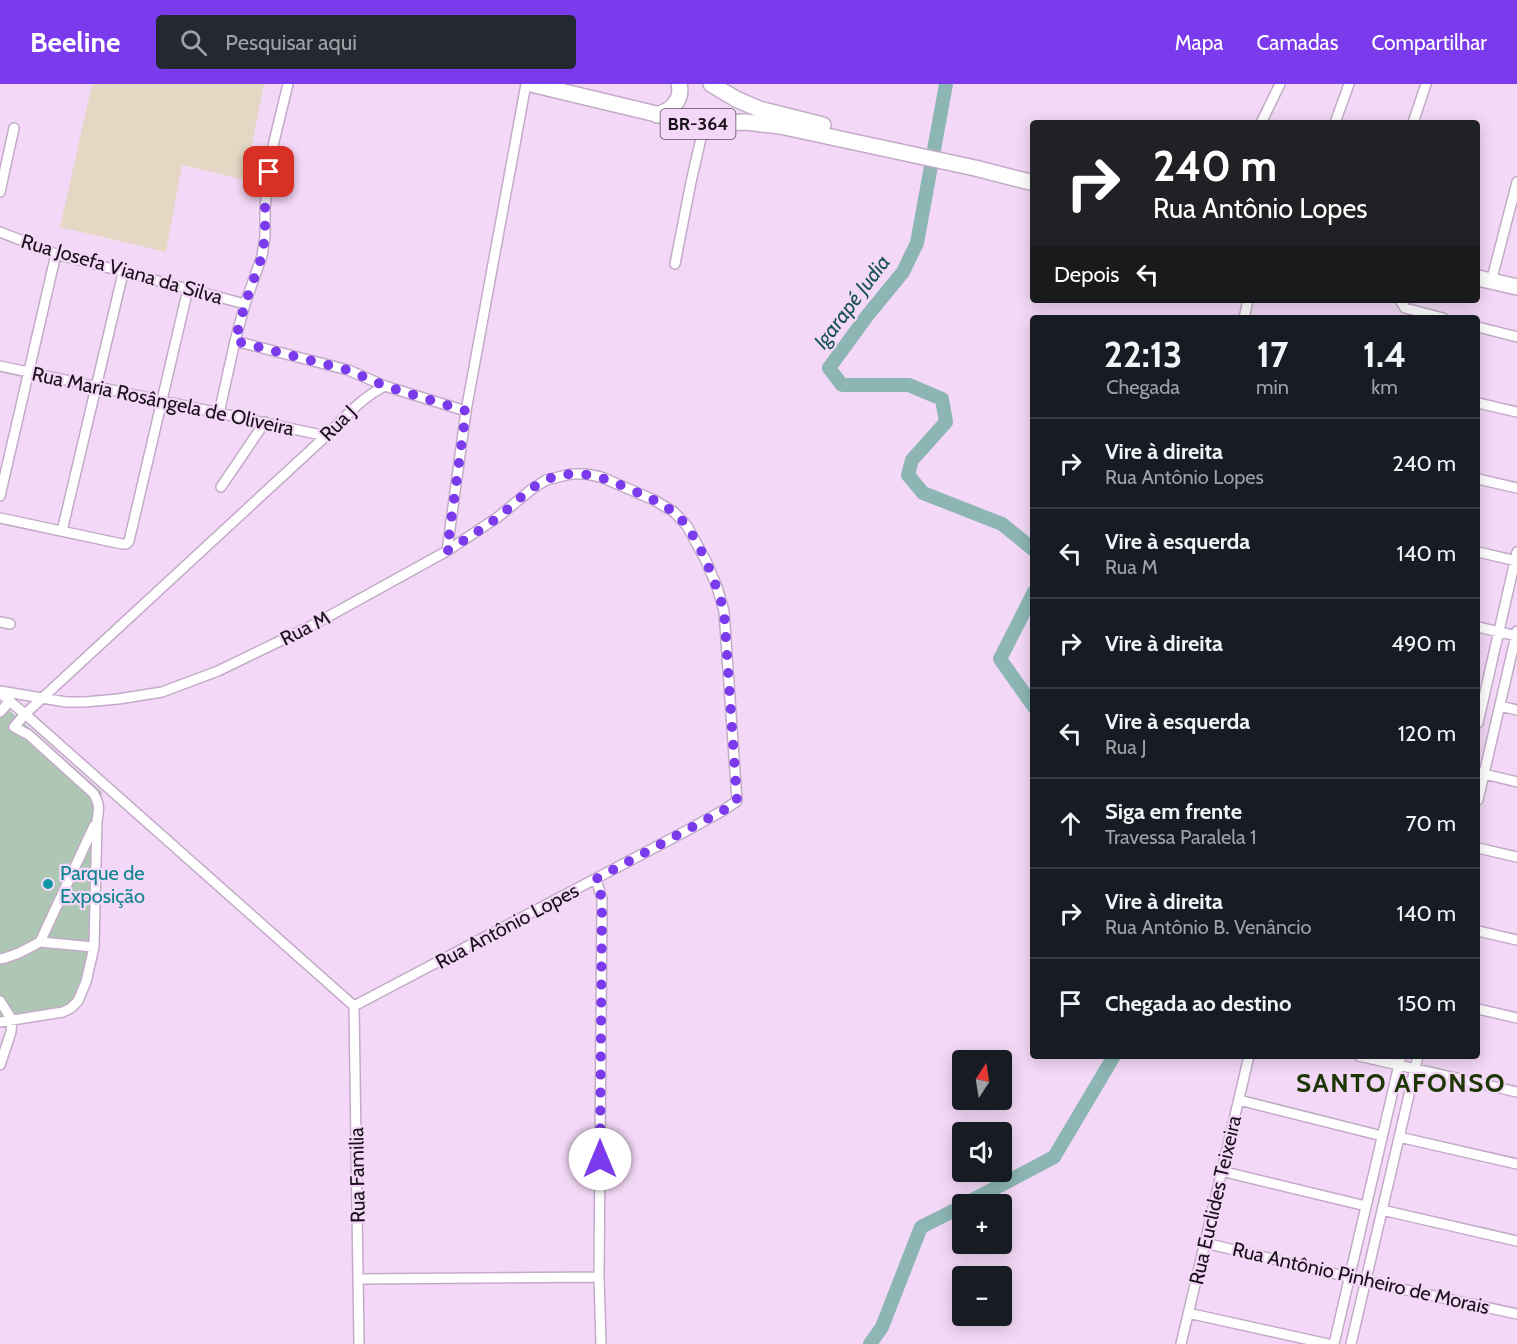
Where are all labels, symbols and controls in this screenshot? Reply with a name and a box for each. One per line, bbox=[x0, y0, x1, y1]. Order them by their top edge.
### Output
search box bbox=[156, 15, 576, 69]
text: Beeline bbox=[30, 25, 120, 59]
icon: search bbox=[177, 26, 210, 59]
text: Pesquisar aqui bbox=[225, 29, 357, 56]
text: Mapa bbox=[1175, 30, 1223, 55]
text: Camadas bbox=[1256, 30, 1338, 55]
text: Compartilhar bbox=[1371, 30, 1487, 55]
road number: BR-364 bbox=[660, 109, 736, 139]
text: 240 m bbox=[1153, 140, 1277, 192]
icon: right bbox=[1054, 144, 1132, 222]
pin bbox=[243, 146, 294, 197]
icon: arrive bbox=[252, 155, 285, 188]
text: Rua Antônio Lopes bbox=[1153, 192, 1367, 225]
street label: Rua Josefa Viana da Silva bbox=[18, 229, 226, 309]
water label: Igarapé Judia bbox=[808, 250, 895, 354]
icon: left bbox=[1131, 258, 1164, 291]
text: Depois bbox=[1054, 261, 1119, 288]
text: 22:13 bbox=[1104, 332, 1182, 376]
text: 17 bbox=[1257, 332, 1288, 376]
text: 1.4 bbox=[1363, 332, 1406, 376]
street label: Rua Maria Rosângela de Oliveira bbox=[30, 361, 297, 441]
text: Chegada bbox=[1106, 375, 1180, 399]
text: min bbox=[1256, 375, 1289, 399]
text: km bbox=[1371, 375, 1398, 399]
street label: Rua J bbox=[315, 400, 361, 446]
text: Vire à direita bbox=[1105, 438, 1223, 465]
icon: right bbox=[1054, 447, 1087, 480]
text: 240 m bbox=[1392, 450, 1456, 477]
text: Rua Antônio Lopes bbox=[1105, 465, 1264, 489]
text: Vire à esquerda bbox=[1105, 528, 1250, 555]
icon: left bbox=[1054, 537, 1087, 570]
text: 140 m bbox=[1397, 540, 1456, 567]
text: Rua M bbox=[1105, 555, 1158, 579]
street label: Rua M bbox=[276, 605, 334, 651]
icon: right bbox=[1054, 627, 1087, 660]
text: Vire à direita bbox=[1105, 630, 1223, 657]
text: 490 m bbox=[1391, 630, 1456, 657]
text: Vire à esquerda bbox=[1105, 708, 1250, 735]
icon: left bbox=[1054, 717, 1087, 750]
text: 120 m bbox=[1398, 720, 1456, 747]
text: Rua J bbox=[1105, 735, 1147, 759]
text: Siga em frente bbox=[1105, 798, 1242, 825]
icon: ahead bbox=[1054, 807, 1087, 840]
text: 70 m bbox=[1406, 810, 1456, 837]
text: Travessa Paralela 1 bbox=[1105, 825, 1257, 849]
place label: Parque de Exposição bbox=[60, 861, 145, 908]
marker: Parque de Exposição bbox=[41, 877, 55, 891]
street label: Rua Antônio Lopes bbox=[431, 878, 583, 974]
text: Vire à direita bbox=[1105, 888, 1223, 915]
icon: right bbox=[1054, 897, 1087, 930]
text: 140 m bbox=[1397, 900, 1456, 927]
text: Rua Antônio B. Venâncio bbox=[1105, 915, 1311, 939]
icon: arrive bbox=[1054, 987, 1087, 1020]
text: Chegada ao destino bbox=[1105, 990, 1291, 1017]
text: 150 m bbox=[1397, 990, 1456, 1017]
north arrow bbox=[952, 1050, 1012, 1110]
map controls bbox=[952, 1050, 1012, 1326]
district label: SANTO AFONSO bbox=[1296, 1067, 1506, 1099]
street label: Rua Euclides Teixeira bbox=[1184, 1113, 1246, 1287]
button: sound bbox=[952, 1122, 1012, 1182]
street label: Rua Familia bbox=[344, 1127, 370, 1223]
position arrow bbox=[568, 1127, 632, 1191]
button: + bbox=[952, 1194, 1012, 1254]
street label: Rua Antônio Pinheiro de Morais bbox=[1230, 1237, 1492, 1319]
button: − bbox=[952, 1266, 1012, 1326]

